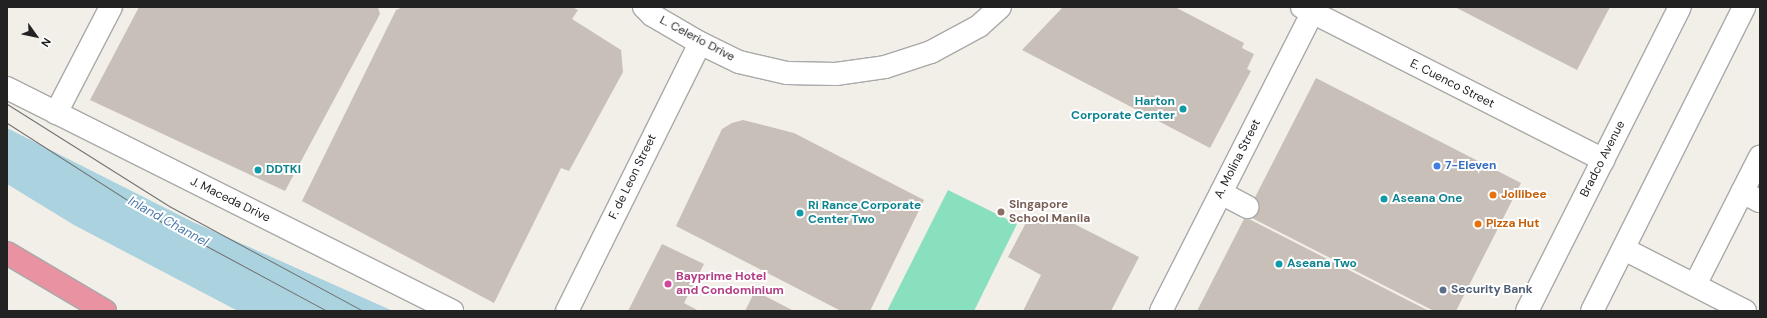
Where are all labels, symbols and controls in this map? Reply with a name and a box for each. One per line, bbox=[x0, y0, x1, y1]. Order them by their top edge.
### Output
street label: L. Celerio Drive bbox=[657, 13, 737, 65]
north arrow bbox=[16, 16, 56, 56]
text: N bbox=[38, 35, 54, 50]
street label: E. Cuenco Street bbox=[1407, 57, 1497, 111]
place label: Harton Corporate Center bbox=[1071, 95, 1175, 123]
marker: Harton Corporate Center bbox=[1178, 104, 1188, 114]
street label: A. Molina Street bbox=[1212, 117, 1264, 201]
street label: Bradco Avenue bbox=[1578, 118, 1628, 200]
street label: F. de Leon Street bbox=[606, 132, 660, 222]
place label: 7-Eleven bbox=[1445, 159, 1497, 173]
marker: 7-Eleven bbox=[1432, 161, 1442, 171]
place label: DDTKI bbox=[266, 163, 301, 177]
marker: DDTKI bbox=[253, 165, 263, 175]
street label: J. Maceda Drive bbox=[188, 174, 272, 226]
place label: Jollibee bbox=[1501, 188, 1547, 202]
marker: Jollibee bbox=[1488, 190, 1498, 200]
place label: Aseana One bbox=[1392, 192, 1462, 206]
water label: Inland Channel bbox=[125, 194, 211, 250]
marker: Aseana One bbox=[1379, 194, 1389, 204]
place label: Singapore School Manila bbox=[1009, 198, 1090, 226]
place label: Ri Rance Corporate Center Two bbox=[808, 199, 921, 227]
marker: Singapore School Manila bbox=[996, 207, 1006, 217]
marker: Ri Rance Corporate Center Two bbox=[795, 208, 805, 218]
place label: Pizza Hut bbox=[1486, 217, 1539, 231]
marker: Pizza Hut bbox=[1473, 219, 1483, 229]
place label: Aseana Two bbox=[1287, 257, 1357, 271]
marker: Aseana Two bbox=[1274, 259, 1284, 269]
place label: Bayprime Hotel and Condominium bbox=[676, 270, 784, 298]
marker: Bayprime Hotel and Condominium bbox=[663, 279, 673, 289]
place label: Security Bank bbox=[1451, 283, 1533, 297]
marker: Security Bank bbox=[1438, 285, 1448, 295]

